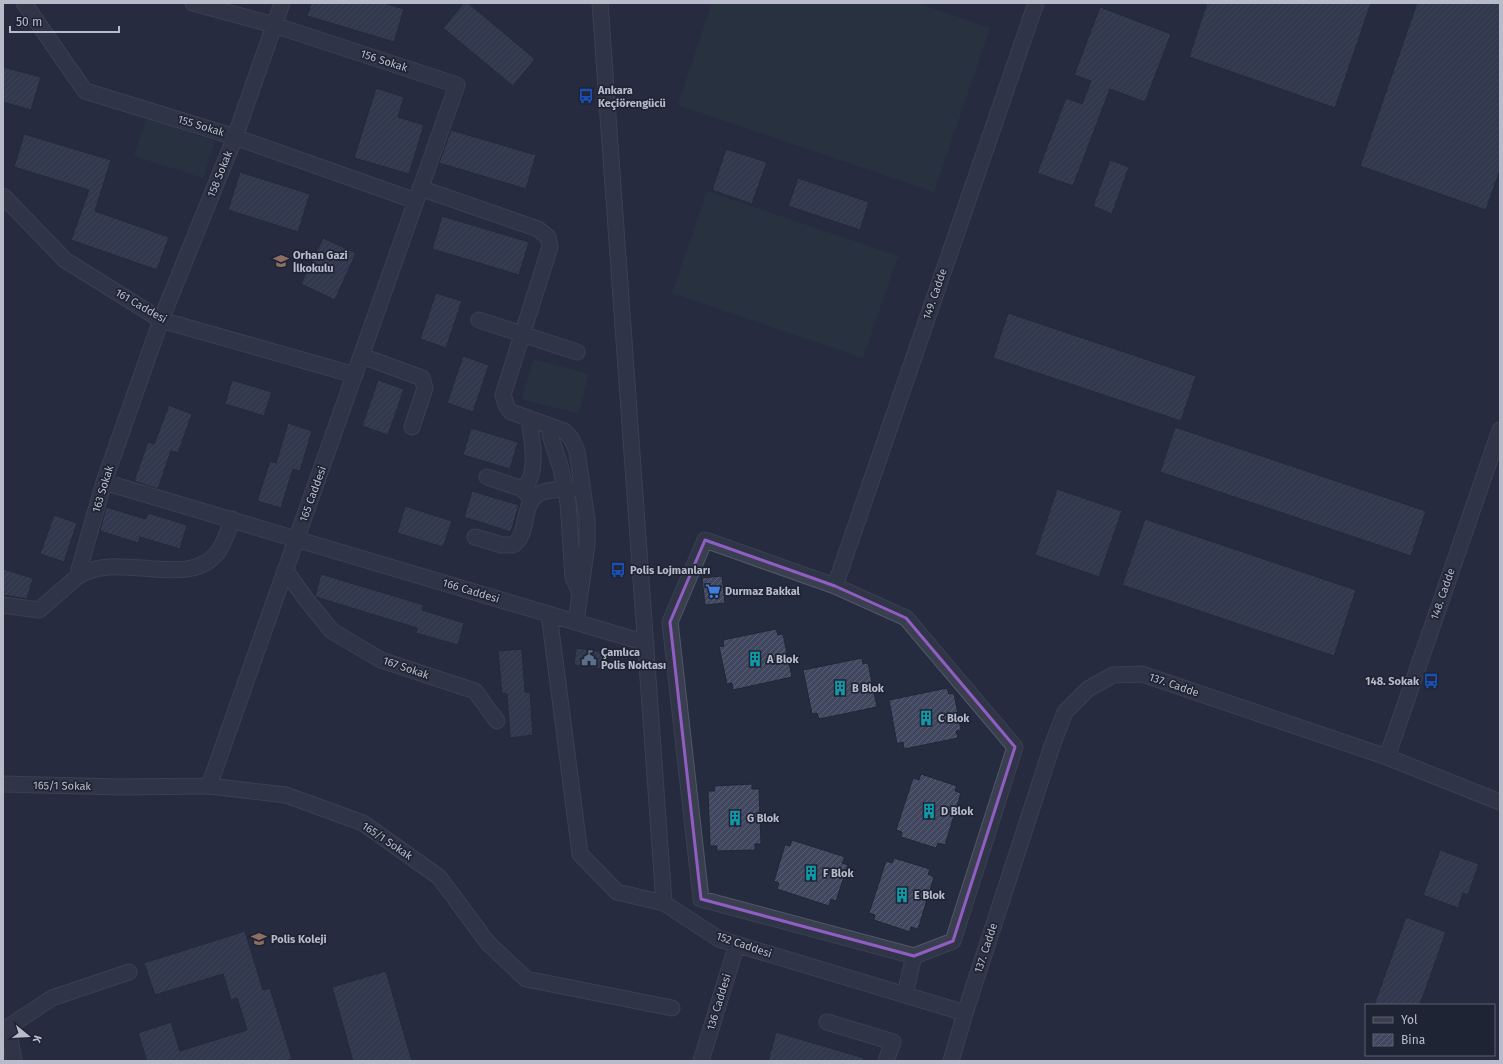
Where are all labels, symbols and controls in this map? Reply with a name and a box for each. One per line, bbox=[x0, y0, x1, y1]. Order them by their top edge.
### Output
scale bar bbox=[10, 8, 119, 34]
text: 50 m bbox=[16, 15, 42, 29]
street label: 156 Sokak bbox=[359, 47, 409, 75]
place label: Ankara Keçiörengücü bbox=[597, 84, 666, 110]
bus stop icon: Ankara Keçiörengücü bbox=[577, 87, 595, 105]
street label: 155 Sokak bbox=[176, 113, 226, 139]
street label: 158 Sokak bbox=[205, 149, 235, 199]
place label: Orhan Gazi İlkokulu bbox=[293, 249, 348, 275]
school or university icon: Orhan Gazi İlkokulu bbox=[272, 252, 290, 270]
street label: 149. Cadde bbox=[920, 267, 950, 321]
street label: 161 Caddesi bbox=[113, 286, 169, 326]
street label: 163 Sokak bbox=[90, 464, 116, 514]
street label: 165 Caddesi bbox=[297, 464, 329, 524]
bus stop icon: Polis Lojmanları bbox=[609, 561, 627, 579]
place label: Polis Lojmanları bbox=[630, 564, 710, 577]
street label: 148. Cadde bbox=[1428, 567, 1458, 621]
street label: 166 Caddesi bbox=[441, 576, 501, 606]
supermarket icon: Durmaz Bakkal bbox=[704, 582, 722, 600]
place label: Durmaz Bakkal bbox=[725, 585, 801, 598]
place label: Çamlıca Polis Noktası bbox=[601, 646, 666, 672]
public building icon: Çamlıca Polis Noktası bbox=[580, 649, 598, 667]
building icon: A Blok bbox=[746, 650, 764, 668]
place label: A Blok bbox=[766, 653, 800, 666]
street label: 167 Sokak bbox=[381, 654, 431, 682]
street label: 137. Cadde bbox=[1147, 670, 1201, 700]
bus stop icon: 148. Sokak bbox=[1422, 672, 1440, 690]
place label: 148. Sokak bbox=[1365, 675, 1420, 688]
building icon: B Blok bbox=[831, 679, 849, 697]
place label: B Blok bbox=[852, 682, 885, 695]
building icon: C Blok bbox=[917, 709, 935, 727]
place label: C Blok bbox=[938, 712, 970, 725]
street label: 165/1 Sokak bbox=[33, 779, 92, 793]
building icon: D Blok bbox=[920, 802, 938, 820]
place label: D Blok bbox=[941, 805, 974, 818]
building icon: G Blok bbox=[726, 809, 744, 827]
place label: G Blok bbox=[747, 812, 780, 825]
street label: 165/1 Sokak bbox=[359, 819, 415, 863]
building icon: F Blok bbox=[802, 864, 820, 882]
place label: F Blok bbox=[823, 867, 854, 880]
building icon: E Blok bbox=[893, 886, 911, 904]
place label: E Blok bbox=[914, 889, 946, 902]
street label: 137. Cadde bbox=[972, 921, 1000, 975]
street label: 152 Caddesi bbox=[714, 929, 774, 961]
school or university icon: Polis Koleji bbox=[250, 930, 268, 948]
place label: Polis Koleji bbox=[271, 933, 327, 946]
street label: 136 Caddesi bbox=[704, 972, 734, 1032]
legend bbox=[1365, 1004, 1495, 1056]
text: Yol bbox=[1401, 1013, 1418, 1027]
north arrow bbox=[8, 1016, 48, 1056]
text: Bina bbox=[1401, 1033, 1425, 1047]
text: K bbox=[29, 1034, 44, 1045]

